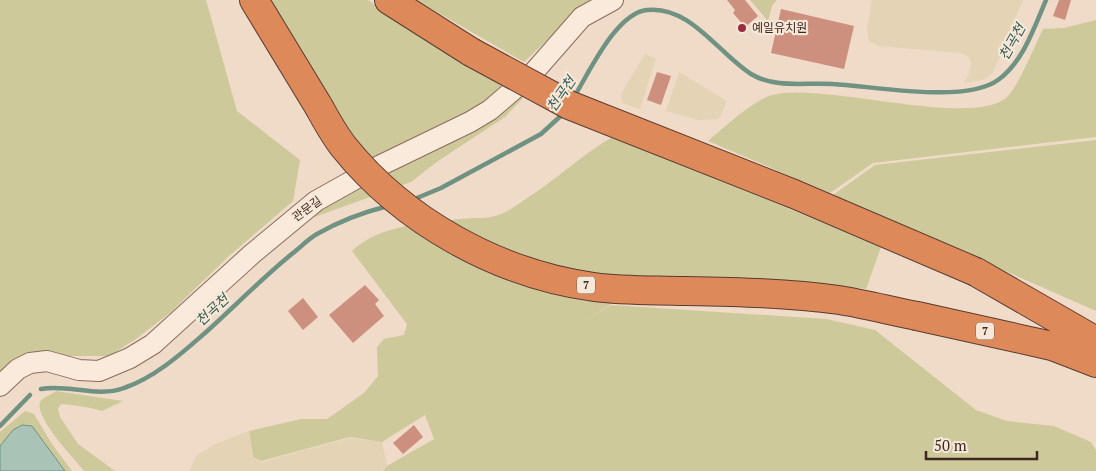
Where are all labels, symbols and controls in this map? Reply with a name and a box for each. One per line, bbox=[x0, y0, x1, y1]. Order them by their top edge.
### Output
water label: 천곡천 bbox=[994, 19, 1030, 63]
place label: 예일유치원 bbox=[752, 20, 807, 35]
marker: 예일유치원 bbox=[736, 22, 748, 34]
water label: 천곡천 bbox=[542, 72, 580, 115]
street label: 관문길 bbox=[289, 193, 325, 224]
road number: 7 bbox=[577, 276, 595, 294]
water label: 천곡천 bbox=[191, 289, 233, 330]
road number: 7 bbox=[976, 322, 994, 340]
scale bar bbox=[926, 428, 1037, 460]
text: 50 m bbox=[934, 435, 967, 455]

